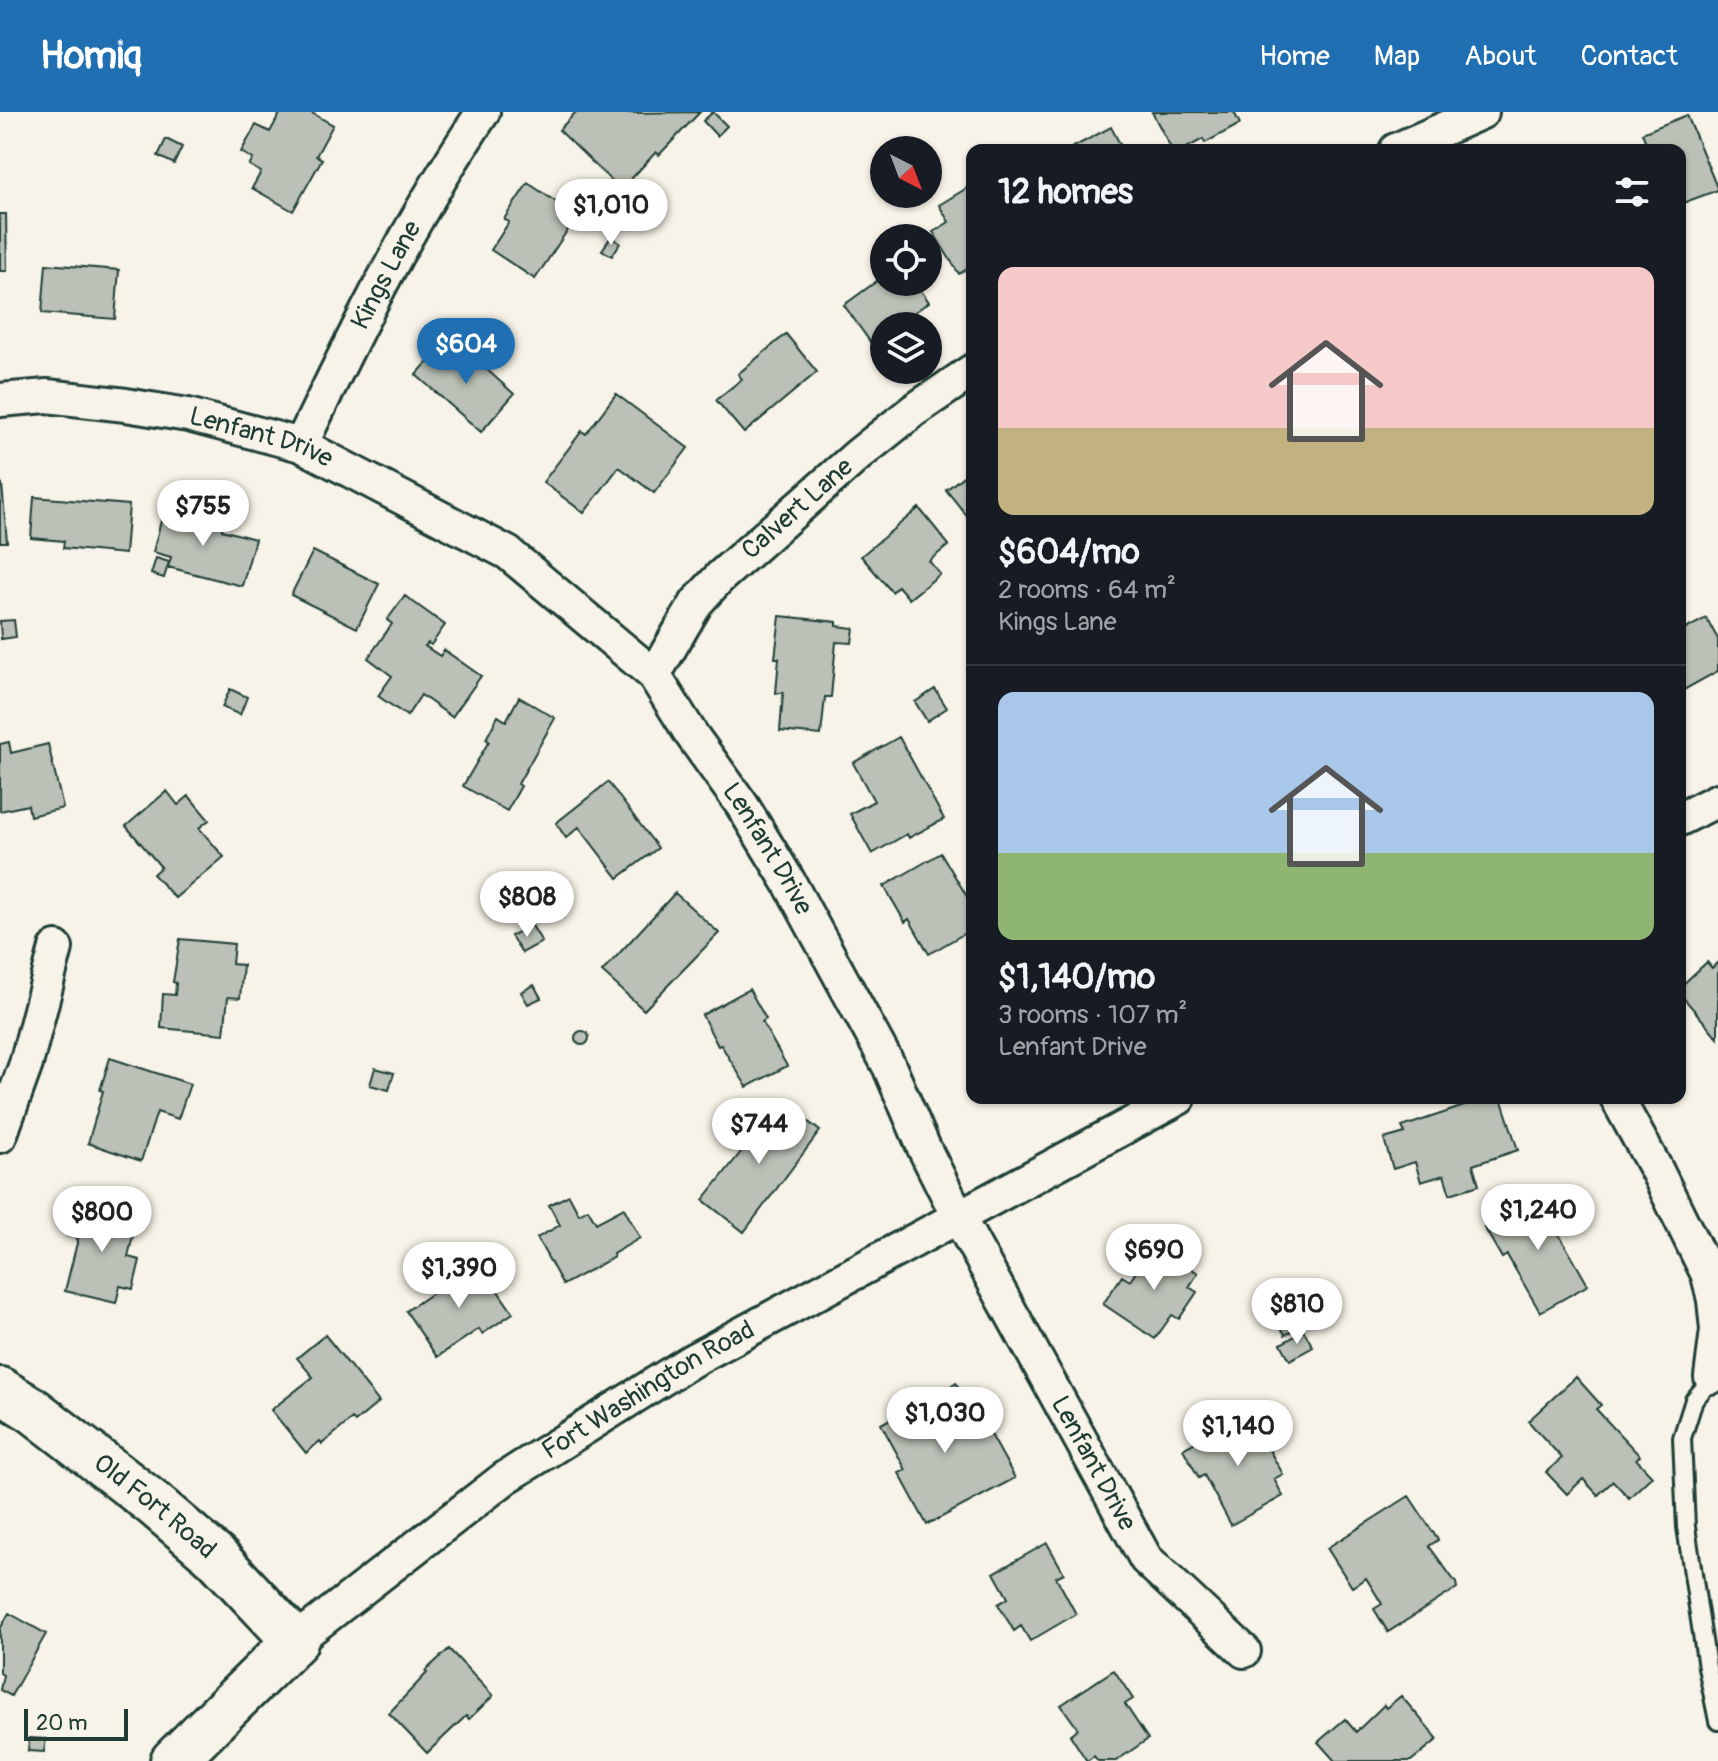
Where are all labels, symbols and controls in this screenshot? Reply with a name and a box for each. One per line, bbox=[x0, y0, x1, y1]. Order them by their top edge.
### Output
text: Homiq bbox=[40, 32, 142, 80]
text: Home bbox=[1259, 39, 1330, 74]
text: Map bbox=[1374, 39, 1420, 74]
text: About bbox=[1464, 39, 1537, 74]
text: Contact bbox=[1581, 39, 1678, 74]
north arrow bbox=[870, 136, 942, 208]
map controls bbox=[870, 136, 942, 384]
icon: filters bbox=[1610, 170, 1654, 214]
text: 12 homes bbox=[998, 171, 1133, 214]
pin: $1,010 bbox=[546, 179, 676, 247]
text: $1,010 bbox=[573, 189, 649, 221]
street label: Kings Lane bbox=[344, 215, 428, 335]
button: locate bbox=[870, 224, 942, 296]
button: layers bbox=[870, 312, 942, 384]
pin: $604 bbox=[419, 318, 513, 386]
icon: home bbox=[1254, 319, 1398, 463]
text: $604 bbox=[435, 328, 497, 360]
street label: Lenfant Drive bbox=[186, 400, 339, 475]
street label: Calvert Lane bbox=[735, 451, 860, 566]
pin: $755 bbox=[156, 480, 250, 548]
text: $755 bbox=[175, 490, 231, 522]
text: $604/mo bbox=[998, 531, 1140, 574]
text: 2 rooms · 64 m² bbox=[998, 574, 1176, 606]
text: Kings Lane bbox=[998, 606, 1117, 638]
icon: home bbox=[1254, 744, 1398, 888]
street label: Lenfant Drive bbox=[715, 777, 820, 920]
pin: $808 bbox=[480, 871, 574, 939]
text: $808 bbox=[498, 881, 556, 913]
text: $1,140/mo bbox=[998, 956, 1155, 999]
text: 3 rooms · 107 m² bbox=[998, 999, 1187, 1031]
text: Lenfant Drive bbox=[998, 1031, 1147, 1063]
pin: $744 bbox=[712, 1098, 806, 1166]
text: $744 bbox=[730, 1108, 788, 1140]
pin: $1,240 bbox=[1473, 1184, 1603, 1252]
pin: $800 bbox=[55, 1186, 149, 1254]
text: $1,240 bbox=[1499, 1194, 1577, 1226]
text: $800 bbox=[71, 1196, 133, 1228]
pin: $690 bbox=[1107, 1224, 1201, 1292]
text: $690 bbox=[1124, 1234, 1184, 1266]
pin: $1,390 bbox=[394, 1242, 524, 1310]
text: $1,390 bbox=[421, 1252, 497, 1284]
pin: $810 bbox=[1250, 1278, 1344, 1346]
text: $810 bbox=[1269, 1288, 1325, 1320]
street label: Fort Washington Road bbox=[536, 1314, 760, 1467]
pin: $1,030 bbox=[880, 1387, 1010, 1455]
street label: Lenfant Drive bbox=[1044, 1390, 1143, 1536]
text: $1,030 bbox=[905, 1397, 985, 1429]
pin: $1,140 bbox=[1173, 1400, 1303, 1468]
text: $1,140 bbox=[1201, 1410, 1275, 1442]
street label: Old Fort Road bbox=[87, 1447, 223, 1566]
scale bar bbox=[24, 1705, 128, 1741]
text: 20 m bbox=[36, 1709, 88, 1737]

